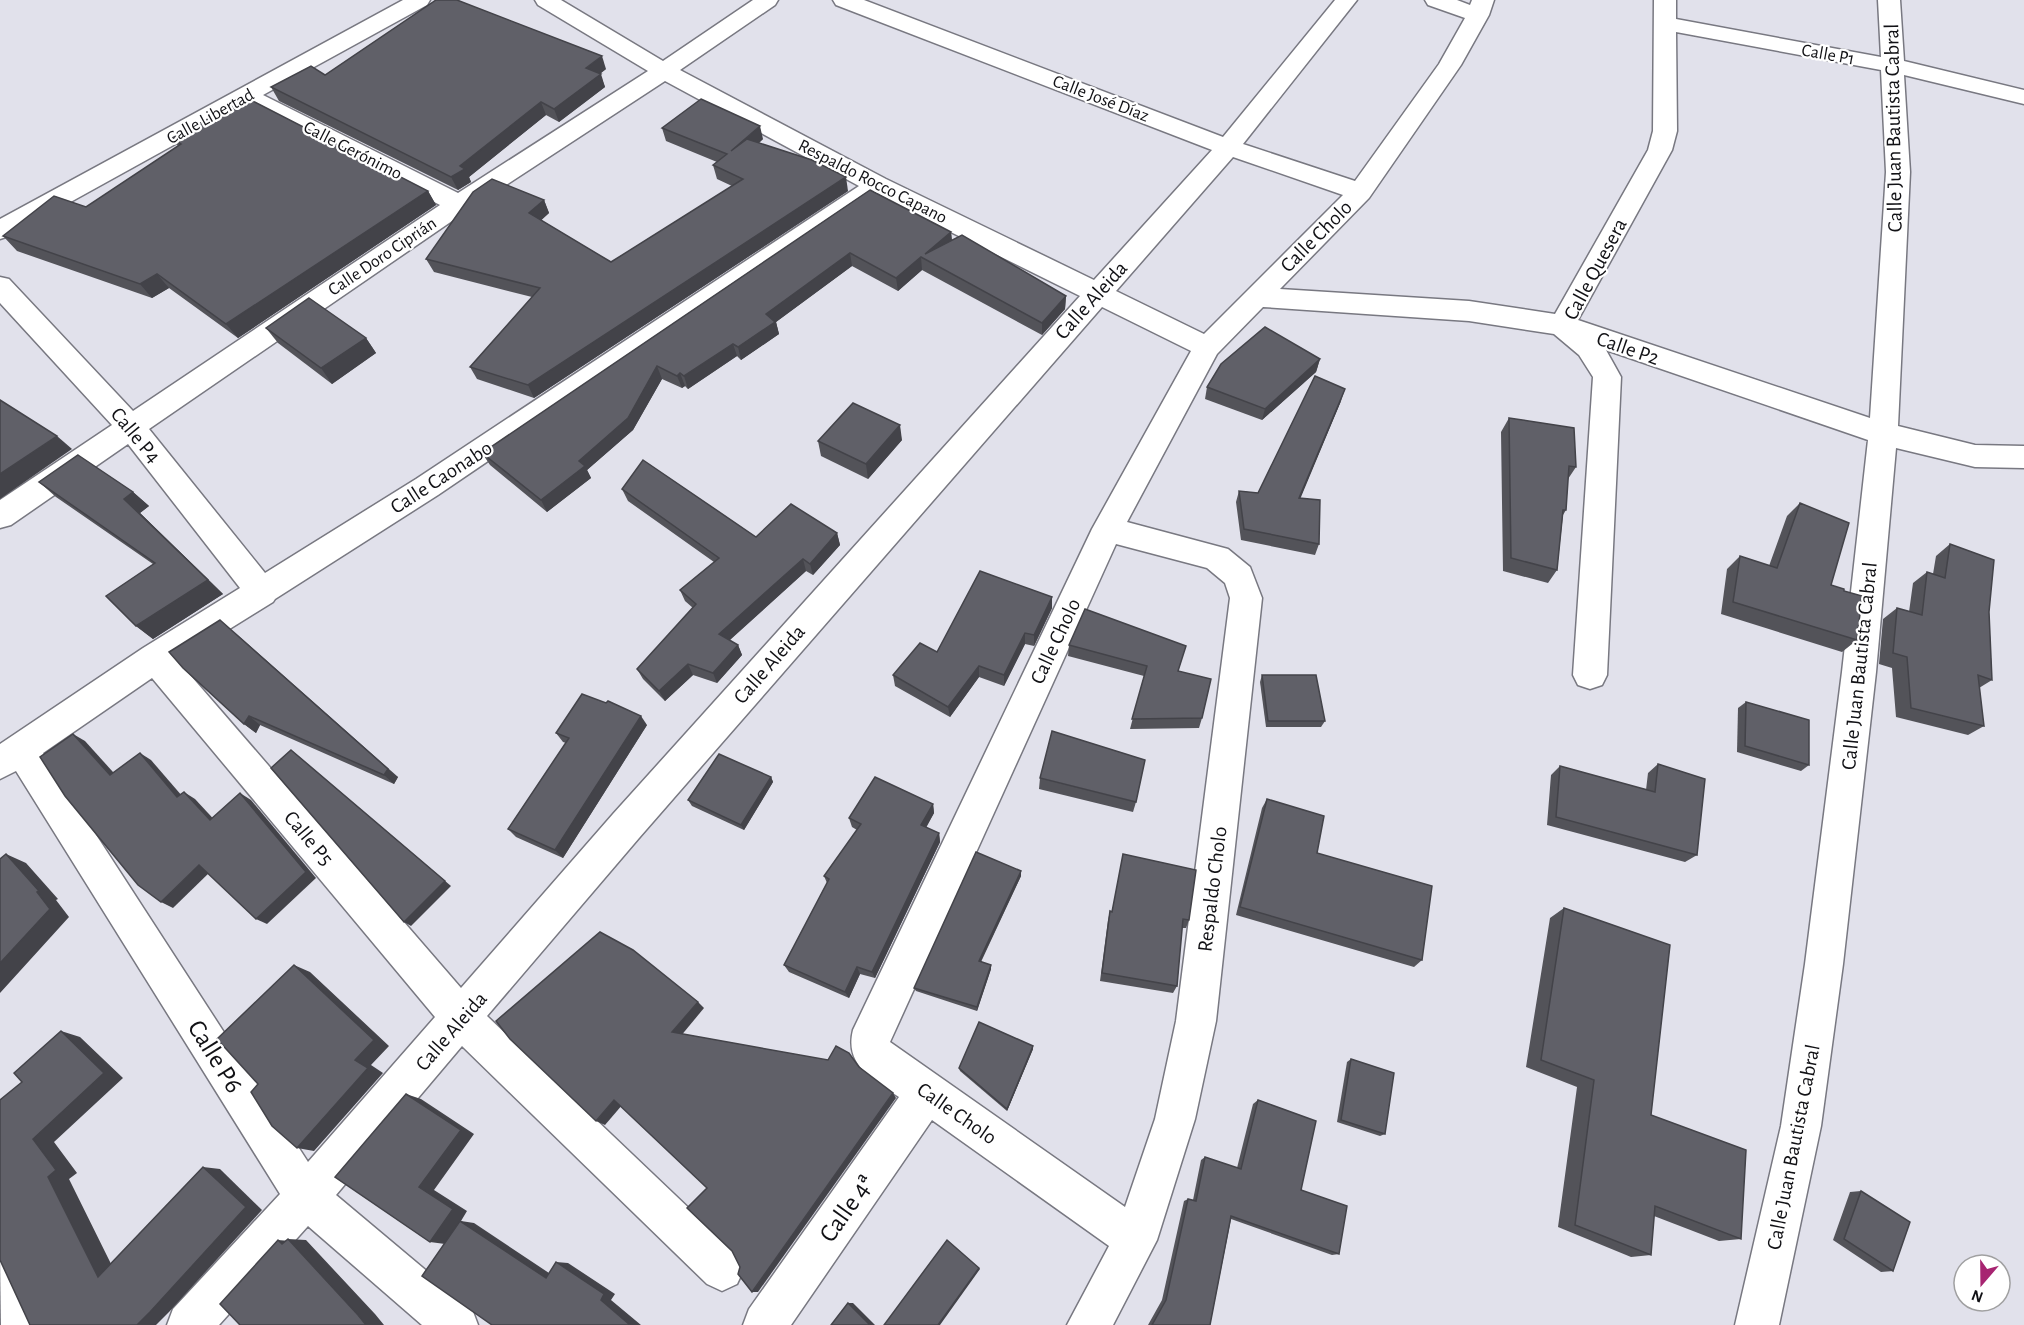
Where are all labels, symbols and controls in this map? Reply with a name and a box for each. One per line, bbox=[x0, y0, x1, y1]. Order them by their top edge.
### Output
street label: Calle Juan Bautista Cabral bbox=[1881, 23, 1906, 233]
street label: Calle P1 bbox=[1800, 41, 1856, 68]
street label: Calle José Díaz bbox=[1050, 72, 1151, 126]
street label: Calle Libertad bbox=[164, 86, 257, 148]
street label: Calle Gerónimo bbox=[300, 118, 405, 183]
street label: Respaldo Rocco Capano bbox=[795, 137, 950, 227]
street label: Calle Cholo bbox=[1276, 196, 1356, 276]
street label: Calle Doro Ciprián bbox=[325, 214, 440, 300]
street label: Calle Quesera bbox=[1560, 215, 1631, 323]
street label: Calle Aleida bbox=[1051, 257, 1132, 343]
street label: Calle P2 bbox=[1594, 328, 1662, 369]
street label: Calle P4 bbox=[107, 404, 165, 467]
street label: Calle Caonabo bbox=[387, 437, 496, 518]
street label: Calle Juan Bautista Cabral bbox=[1838, 561, 1881, 771]
street label: Calle Cholo bbox=[1027, 595, 1084, 687]
street label: Calle Aleida bbox=[730, 621, 809, 708]
street label: Calle P5 bbox=[280, 807, 337, 870]
street label: Respaldo Cholo bbox=[1194, 825, 1231, 953]
street label: Calle Aleida bbox=[412, 988, 491, 1075]
street label: Calle P6 bbox=[183, 1016, 247, 1098]
street label: Calle Juan Bautista Cabral bbox=[1763, 1043, 1824, 1252]
street label: Calle Cholo bbox=[913, 1078, 1000, 1148]
street label: Calle 4ª bbox=[815, 1170, 879, 1247]
north arrow bbox=[1952, 1253, 2012, 1313]
text: N bbox=[1969, 1287, 1985, 1306]

